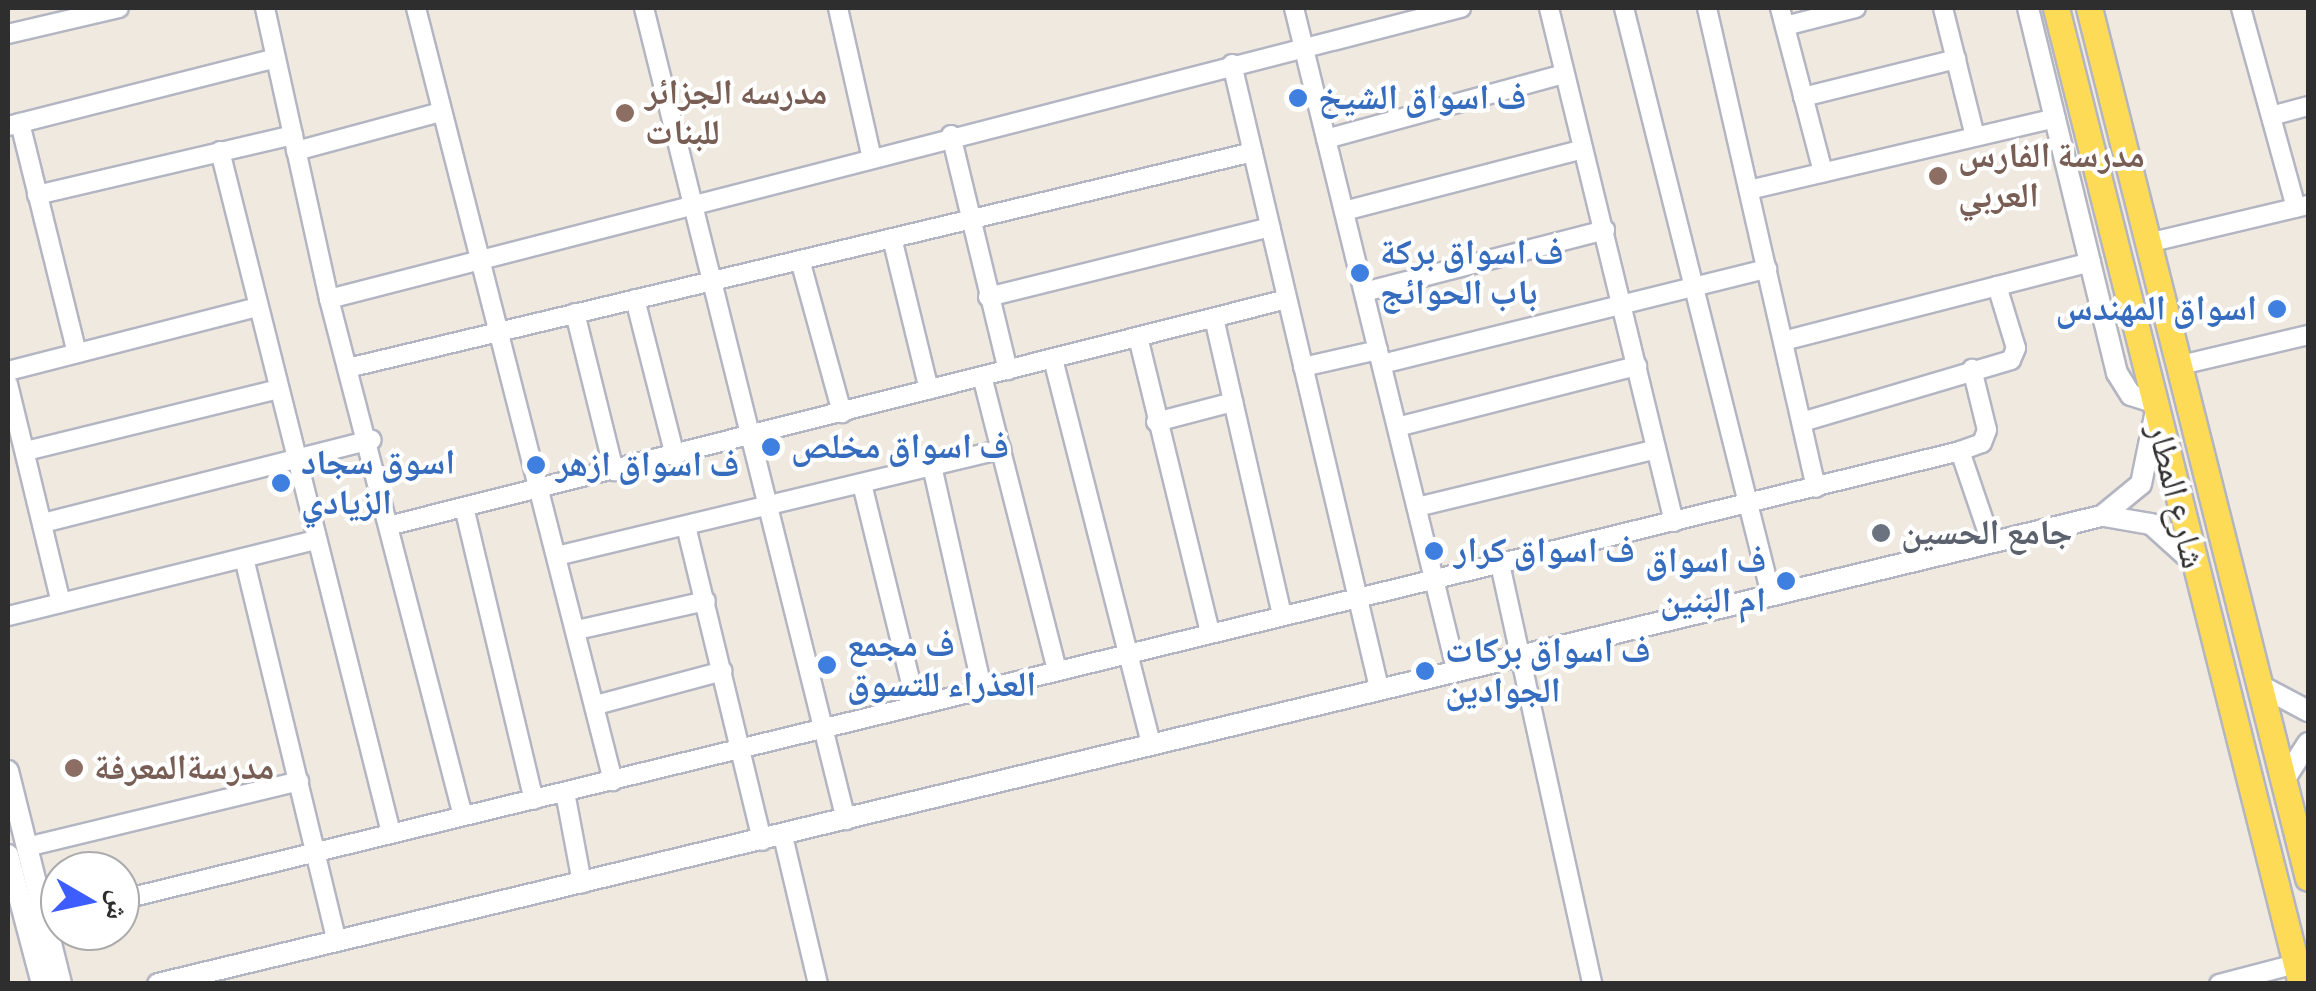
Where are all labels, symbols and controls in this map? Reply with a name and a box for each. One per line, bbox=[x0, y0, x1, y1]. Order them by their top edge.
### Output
place label: مدرسه الجزائر للبنات bbox=[645, 72, 827, 154]
place label: ف اسواق الشيخ bbox=[1318, 77, 1526, 119]
marker: ف اسواق الشيخ bbox=[1287, 87, 1309, 109]
marker: مدرسه الجزائر للبنات bbox=[614, 102, 636, 124]
place label: مدرسة الفارس العربي bbox=[1958, 135, 2145, 217]
marker: مدرسة الفارس العربي bbox=[1927, 165, 1949, 187]
place label: ف اسواق بركة باب الحوائج bbox=[1380, 232, 1563, 314]
marker: ف اسواق بركة باب الحوائج bbox=[1349, 262, 1371, 284]
place label: اسواق المهندس bbox=[2056, 288, 2257, 330]
marker: اسواق المهندس bbox=[2266, 298, 2288, 320]
street label: شارع المطار bbox=[2138, 419, 2214, 573]
place label: ف اسواق مخلص bbox=[791, 426, 1009, 468]
marker: ف اسواق مخلص bbox=[760, 436, 782, 458]
place label: اسوق سجاد الزيادي bbox=[301, 442, 455, 524]
place label: ف اسواق ازهر bbox=[556, 444, 739, 486]
marker: ف اسواق ازهر bbox=[525, 454, 547, 476]
marker: اسوق سجاد الزيادي bbox=[270, 472, 292, 494]
place label: جامع الحسين bbox=[1901, 512, 2073, 554]
marker: جامع الحسين bbox=[1870, 522, 1892, 544]
place label: ف اسواق كرار bbox=[1454, 530, 1634, 572]
marker: ف اسواق كرار bbox=[1423, 540, 1445, 562]
place label: ف اسواق ام البنين bbox=[1645, 540, 1766, 622]
marker: ف اسواق ام البنين bbox=[1775, 570, 1797, 592]
place label: ف مجمع العذراء للتسوق bbox=[847, 624, 1036, 706]
place label: ف اسواق بركات الجوادين bbox=[1445, 630, 1650, 712]
marker: ف مجمع العذراء للتسوق bbox=[816, 654, 838, 676]
marker: ف اسواق بركات الجوادين bbox=[1414, 660, 1436, 682]
place label: مدرسةالمعرفة bbox=[94, 747, 274, 789]
marker: مدرسةالمعرفة bbox=[63, 757, 85, 779]
north arrow bbox=[40, 851, 140, 951]
text: ش bbox=[96, 888, 140, 923]

